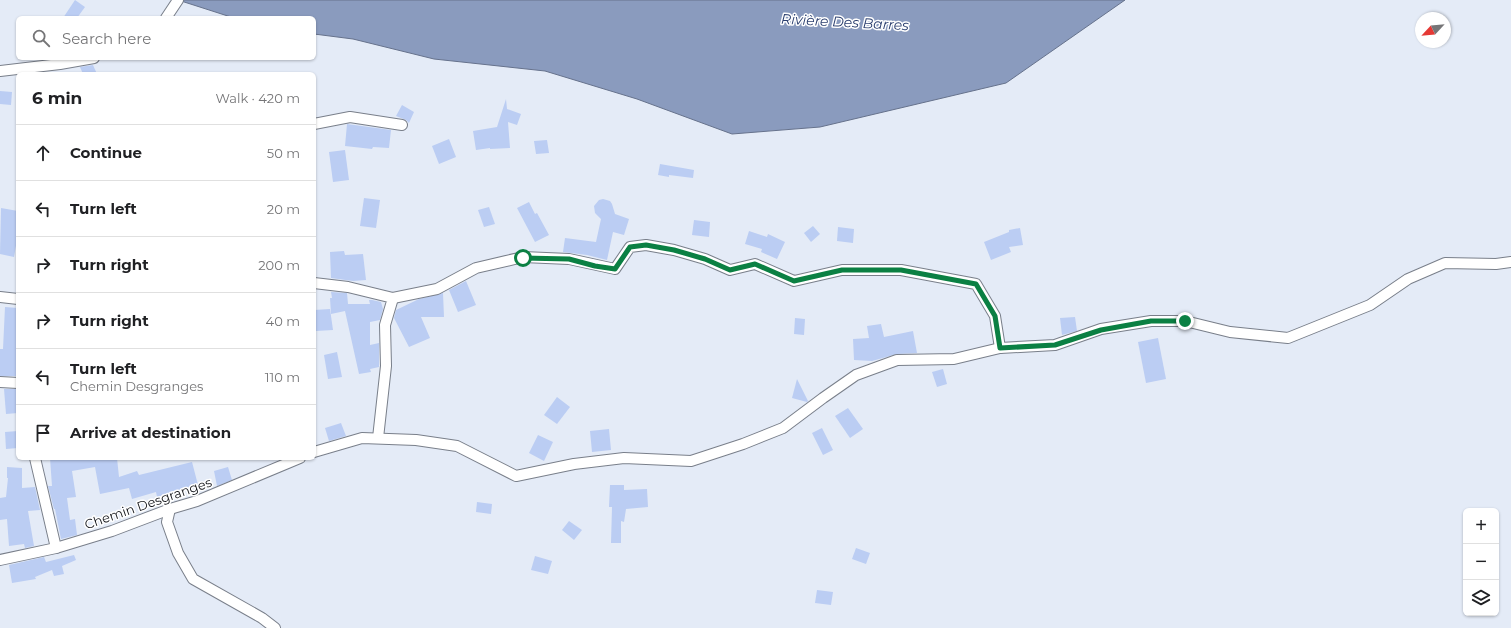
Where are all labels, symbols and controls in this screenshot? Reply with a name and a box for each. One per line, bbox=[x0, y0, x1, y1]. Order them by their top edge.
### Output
water label: Rivière Des Barres bbox=[781, 10, 910, 34]
north arrow bbox=[1415, 12, 1451, 48]
search box bbox=[16, 16, 316, 60]
icon: search bbox=[30, 27, 52, 49]
text: Search here bbox=[62, 29, 151, 48]
text: 6 min bbox=[32, 88, 82, 108]
text: Walk · 420 m bbox=[216, 90, 300, 106]
icon: ahead bbox=[32, 142, 54, 164]
text: Continue bbox=[70, 143, 142, 162]
text: 50 m bbox=[267, 145, 300, 161]
icon: left bbox=[32, 198, 54, 220]
text: Turn left bbox=[70, 199, 137, 218]
text: 20 m bbox=[267, 201, 300, 217]
route start bbox=[514, 249, 532, 267]
icon: right bbox=[32, 254, 54, 276]
text: Turn right bbox=[70, 255, 149, 274]
text: 200 m bbox=[258, 257, 300, 273]
icon: right bbox=[32, 310, 54, 332]
text: Turn right bbox=[70, 311, 149, 330]
route end bbox=[1176, 312, 1194, 330]
text: 40 m bbox=[266, 313, 300, 329]
text: Turn left bbox=[70, 359, 137, 378]
icon: left bbox=[32, 366, 54, 388]
text: 110 m bbox=[265, 369, 300, 385]
text: Chemin Desgranges bbox=[70, 378, 203, 394]
icon: arrive bbox=[32, 422, 54, 444]
text: Arrive at destination bbox=[70, 423, 231, 442]
street label: Chemin Desgranges bbox=[82, 474, 214, 532]
map controls bbox=[1463, 508, 1499, 616]
button: + bbox=[1463, 508, 1499, 544]
button: − bbox=[1463, 544, 1499, 580]
button: layers bbox=[1463, 580, 1499, 616]

